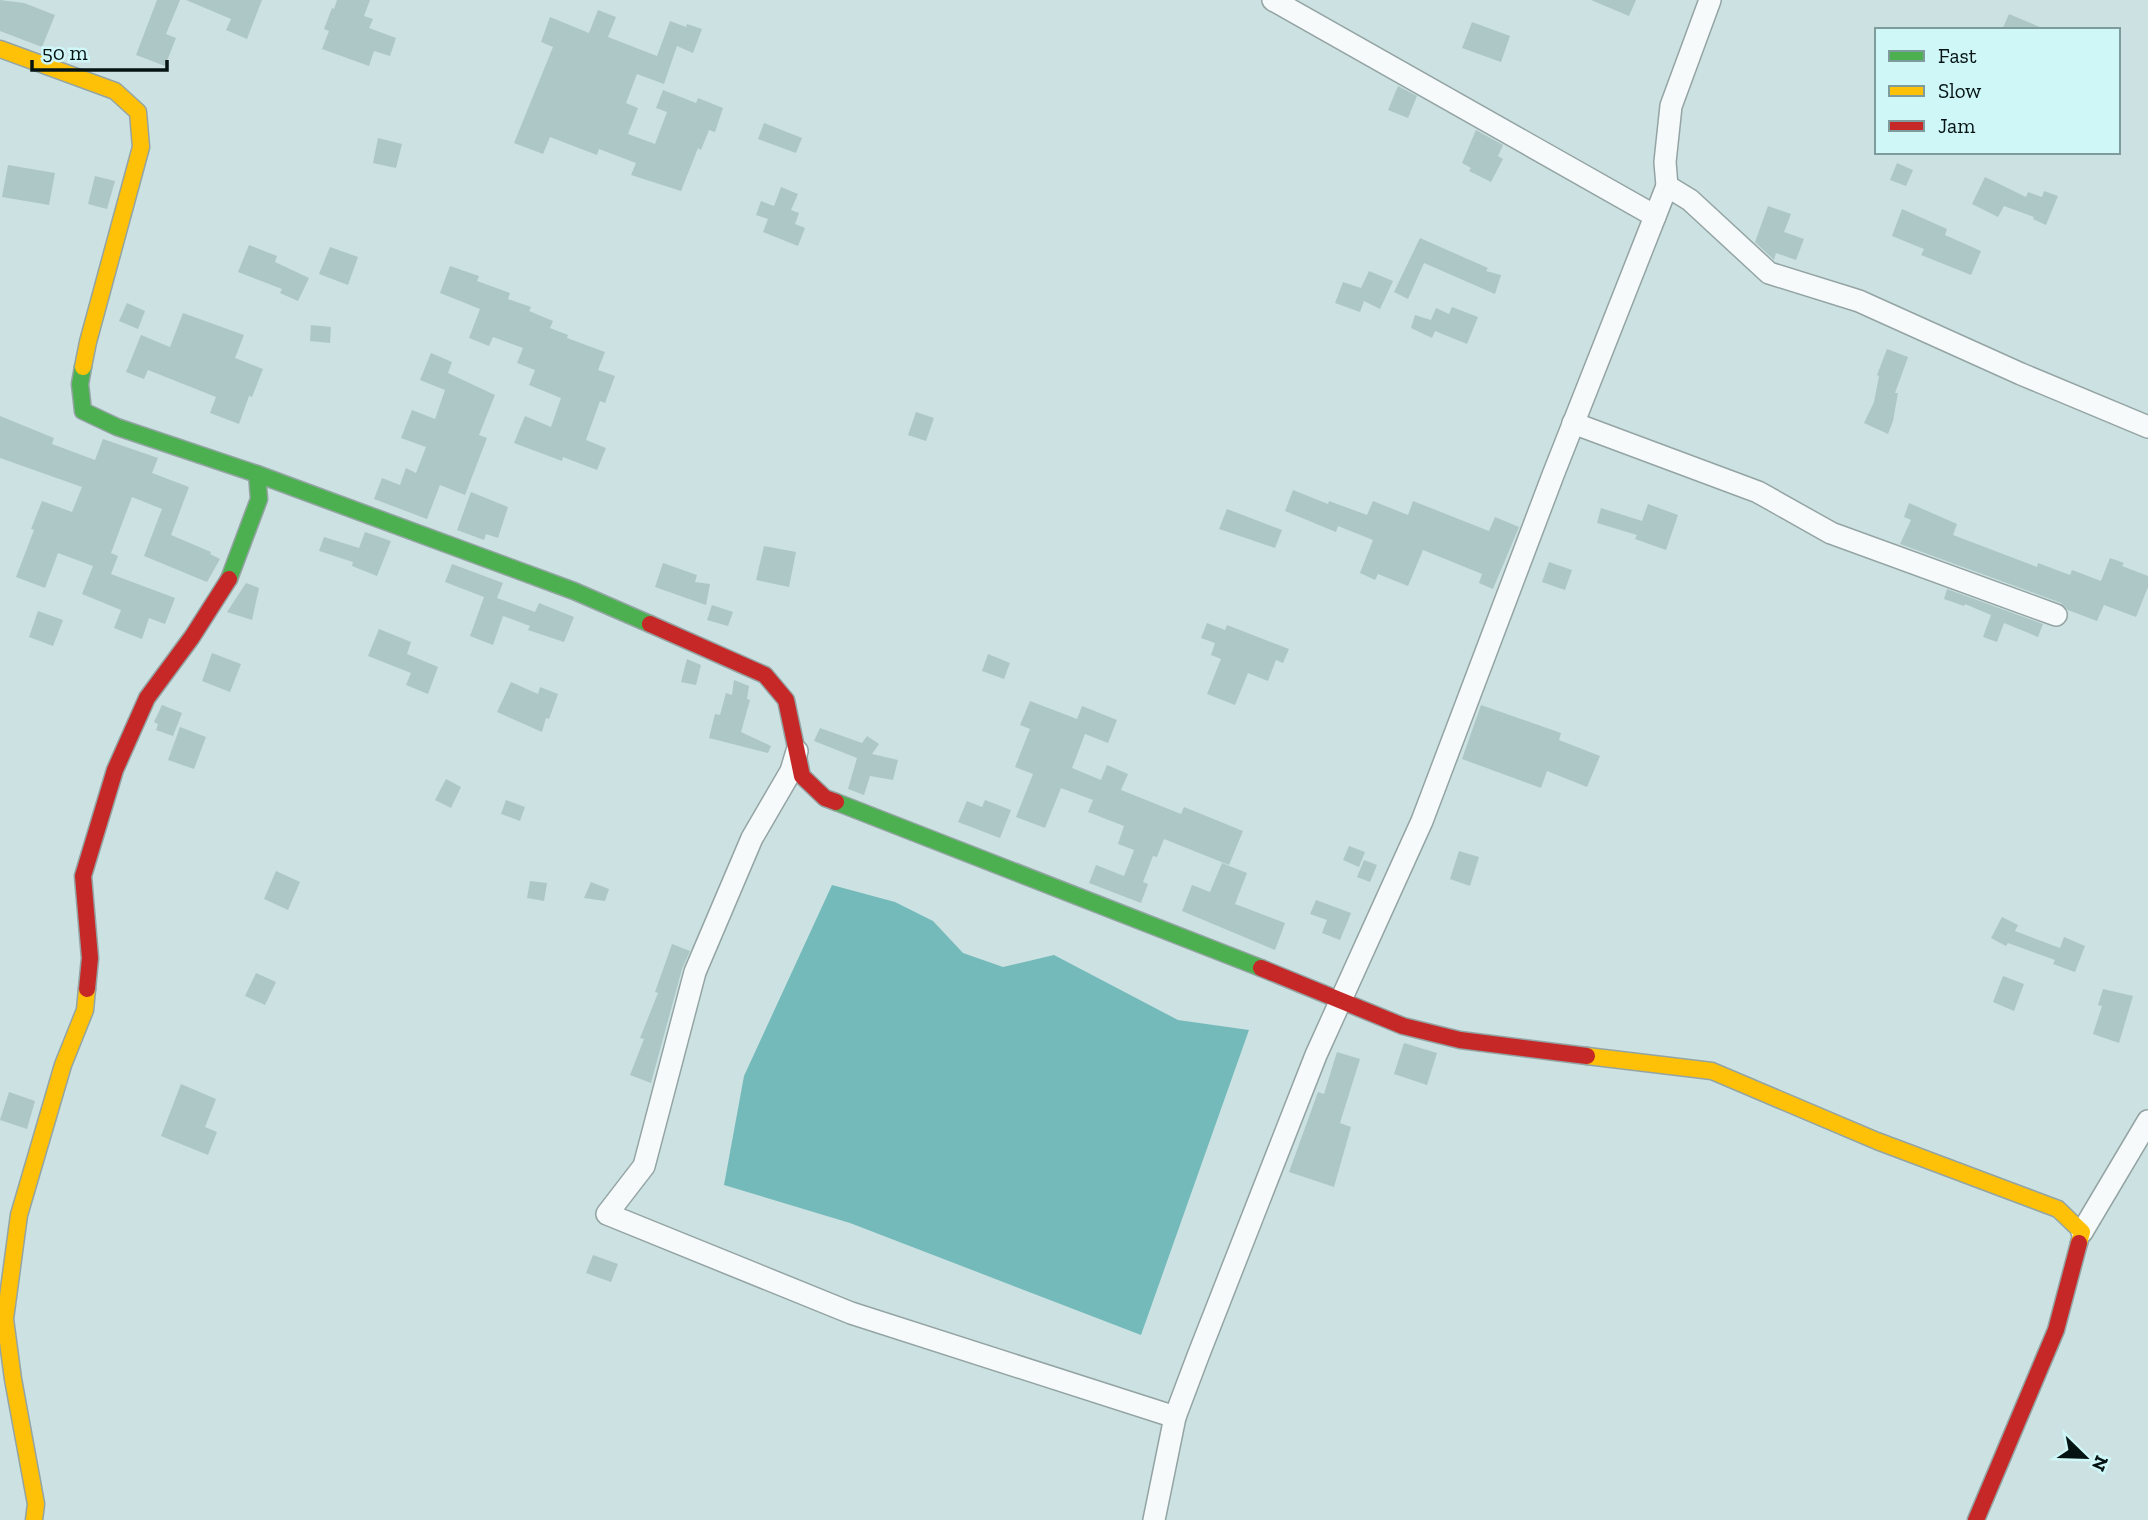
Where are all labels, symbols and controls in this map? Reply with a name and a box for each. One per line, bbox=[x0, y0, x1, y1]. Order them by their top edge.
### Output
scale bar bbox=[32, 28, 166, 72]
legend bbox=[1875, 28, 2120, 154]
text: 50 m bbox=[42, 40, 88, 65]
text: Fast bbox=[1938, 43, 1977, 68]
text: Slow bbox=[1938, 78, 1981, 103]
text: Jam bbox=[1938, 113, 1975, 138]
north arrow bbox=[2050, 1422, 2120, 1492]
text: N bbox=[2087, 1452, 2114, 1475]

